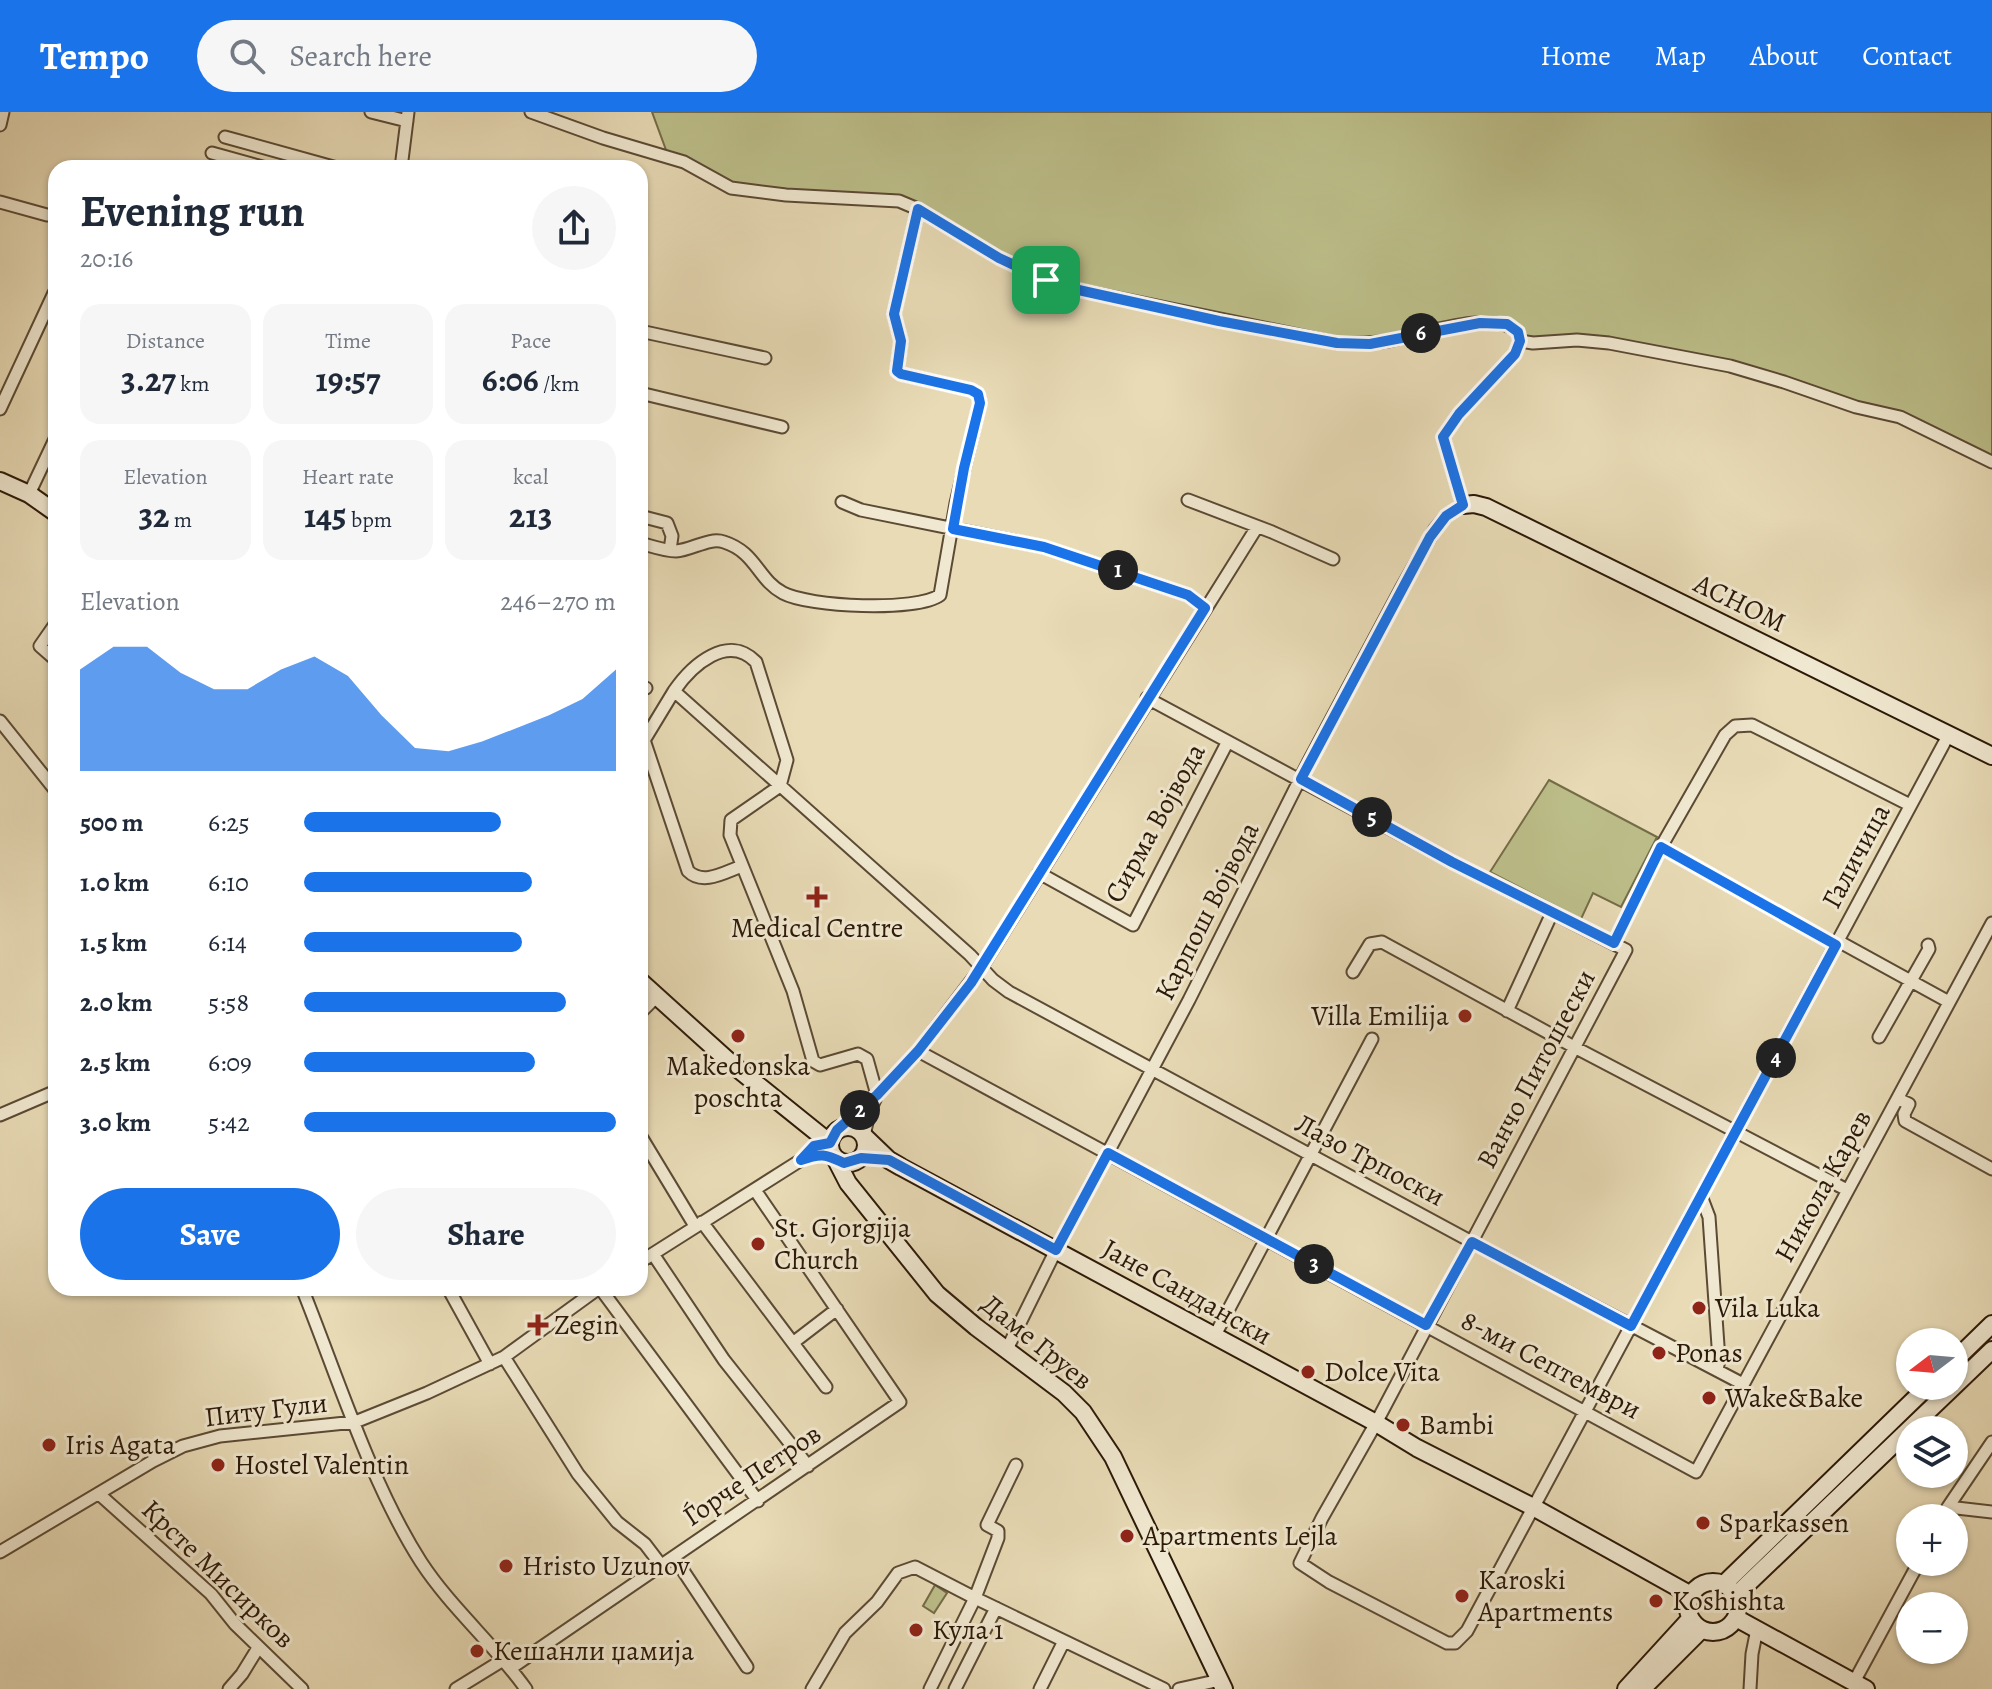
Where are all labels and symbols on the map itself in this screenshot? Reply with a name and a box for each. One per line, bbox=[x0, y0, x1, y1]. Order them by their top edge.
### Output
pin bbox=[1012, 246, 1080, 314]
pin: 6 bbox=[1401, 313, 1441, 353]
pin: 1 bbox=[1098, 550, 1138, 590]
street label: АСНОМ bbox=[1687, 564, 1792, 642]
street label: Сирма Војвода bbox=[1095, 736, 1215, 910]
pin: 5 bbox=[1352, 797, 1392, 837]
street label: Галичица bbox=[1813, 797, 1899, 915]
street label: Карпош Војвода bbox=[1146, 815, 1268, 1007]
marker: Medical Centre bbox=[806, 886, 828, 908]
place label: Medical Centre bbox=[731, 909, 903, 947]
street label: Ванчо Питошески bbox=[1467, 963, 1605, 1175]
place label: Villa Emilija bbox=[1310, 997, 1449, 1035]
marker: Villa Emilija bbox=[1456, 1007, 1474, 1025]
marker: Makedonska poschta bbox=[729, 1027, 747, 1045]
pin: 4 bbox=[1756, 1038, 1796, 1078]
place label: Makedonska poschta bbox=[666, 1047, 810, 1117]
pin: 2 bbox=[840, 1090, 880, 1130]
street label: Никола Карев bbox=[1765, 1103, 1881, 1269]
street label: Лазо Трпоски bbox=[1288, 1105, 1452, 1215]
place label: St. Gjorgjija Church bbox=[774, 1209, 911, 1279]
street label: Јане Сандански bbox=[1095, 1230, 1279, 1354]
marker: St. Gjorgjija Church bbox=[749, 1235, 767, 1253]
pin: 3 bbox=[1294, 1244, 1334, 1284]
street label: Даме Груев bbox=[973, 1285, 1101, 1399]
place label: Vila Luka bbox=[1714, 1289, 1820, 1327]
marker: Vila Luka bbox=[1690, 1299, 1708, 1317]
street label: 8-ми Септември bbox=[1454, 1302, 1648, 1428]
place label: Zegin bbox=[554, 1306, 619, 1344]
marker: Zegin bbox=[529, 1316, 547, 1334]
north arrow bbox=[1896, 1328, 1968, 1400]
place label: Ponas bbox=[1675, 1334, 1743, 1372]
marker: Ponas bbox=[1650, 1344, 1668, 1362]
place label: Dolce Vita bbox=[1324, 1353, 1440, 1391]
marker: Dolce Vita bbox=[1299, 1363, 1317, 1381]
place label: Wake&Bake bbox=[1724, 1379, 1863, 1417]
street label: Питу Гули bbox=[202, 1384, 330, 1436]
marker: Wake&Bake bbox=[1700, 1389, 1718, 1407]
place label: Bambi bbox=[1419, 1406, 1494, 1444]
street label: Ѓорче Петров bbox=[675, 1415, 829, 1535]
marker: Bambi bbox=[1394, 1416, 1412, 1434]
place label: Iris Agata bbox=[65, 1426, 176, 1464]
marker: Iris Agata bbox=[40, 1436, 58, 1454]
place label: Hostel Valentin bbox=[234, 1446, 409, 1484]
marker: Hostel Valentin bbox=[209, 1456, 227, 1474]
street label: Крсте Мисирков bbox=[133, 1491, 303, 1657]
place label: Sparkassen bbox=[1719, 1504, 1849, 1542]
marker: Sparkassen bbox=[1694, 1514, 1712, 1532]
place label: Apartments Lejla bbox=[1142, 1517, 1337, 1555]
marker: Apartments Lejla bbox=[1118, 1527, 1136, 1545]
place label: Hristo Uzunov bbox=[522, 1547, 690, 1585]
marker: Hristo Uzunov bbox=[497, 1557, 515, 1575]
place label: Karoski Apartments bbox=[1477, 1561, 1613, 1631]
place label: Koshishta bbox=[1672, 1582, 1785, 1620]
marker: Karoski Apartments bbox=[1453, 1587, 1471, 1605]
marker: Koshishta bbox=[1647, 1592, 1665, 1610]
place label: Кула 1 bbox=[932, 1611, 1004, 1649]
marker: Кула 1 bbox=[907, 1621, 925, 1639]
place label: Кешанли џамија bbox=[493, 1632, 694, 1670]
marker: Кешанли џамија bbox=[468, 1642, 486, 1660]

